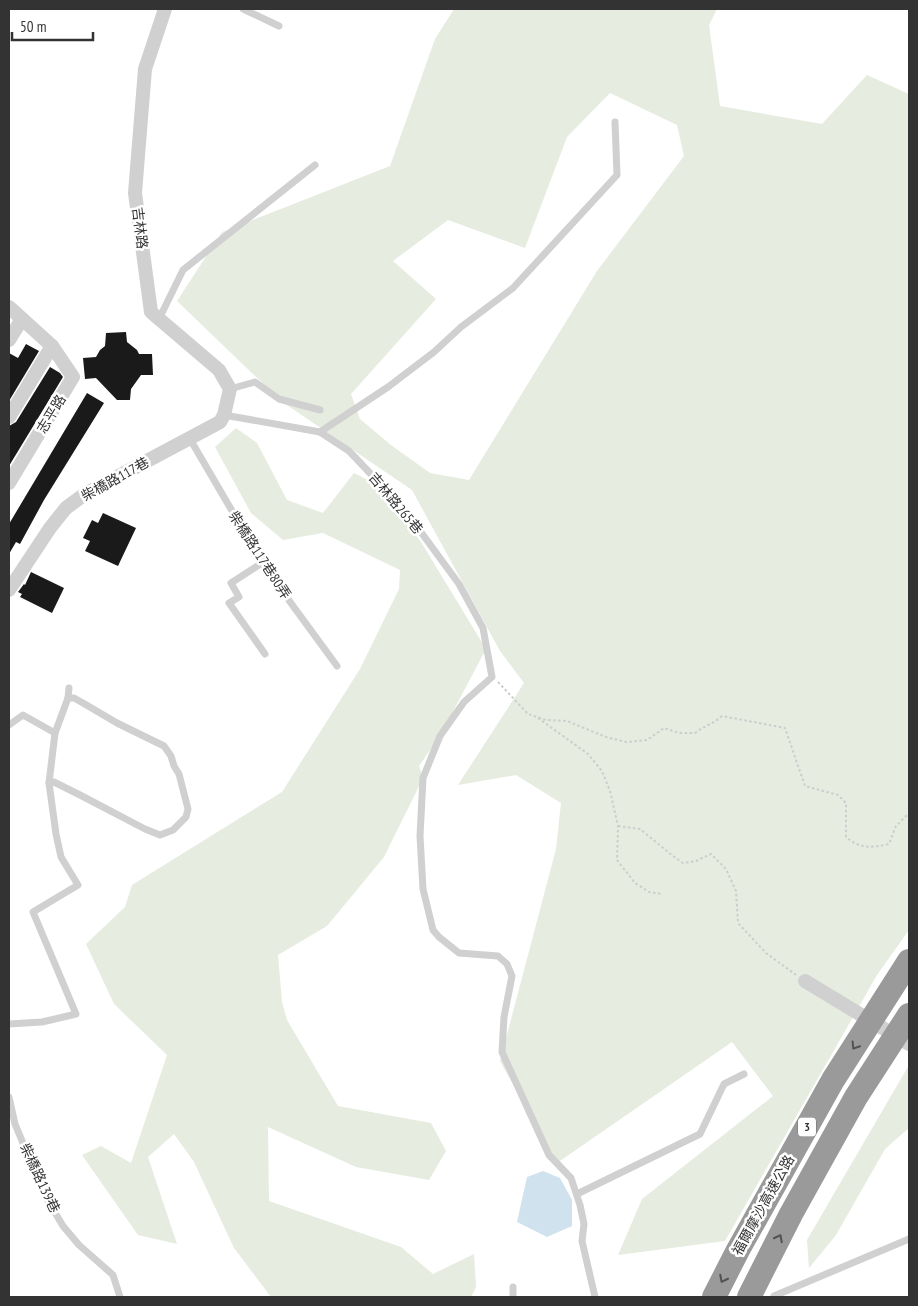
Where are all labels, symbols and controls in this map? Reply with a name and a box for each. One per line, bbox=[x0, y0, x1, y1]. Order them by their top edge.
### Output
scale bar bbox=[12, 10, 94, 42]
text: 50 m bbox=[20, 17, 46, 36]
street label: 吉林路 bbox=[129, 206, 151, 250]
street label: 志平路 bbox=[32, 391, 70, 437]
street label: 柴橋路117巷 bbox=[78, 453, 152, 505]
street label: 吉林路265巷 bbox=[365, 469, 427, 537]
street label: 柴橋路117巷80弄 bbox=[225, 508, 295, 602]
one-way arrow bbox=[851, 1041, 861, 1050]
road number: 3 bbox=[798, 1118, 816, 1136]
street label: 柴橋路139巷 bbox=[16, 1140, 64, 1216]
street label: 福爾摩沙高速公路 bbox=[728, 1152, 798, 1258]
one-way arrow bbox=[773, 1234, 783, 1243]
one-way arrow bbox=[719, 1274, 729, 1283]

